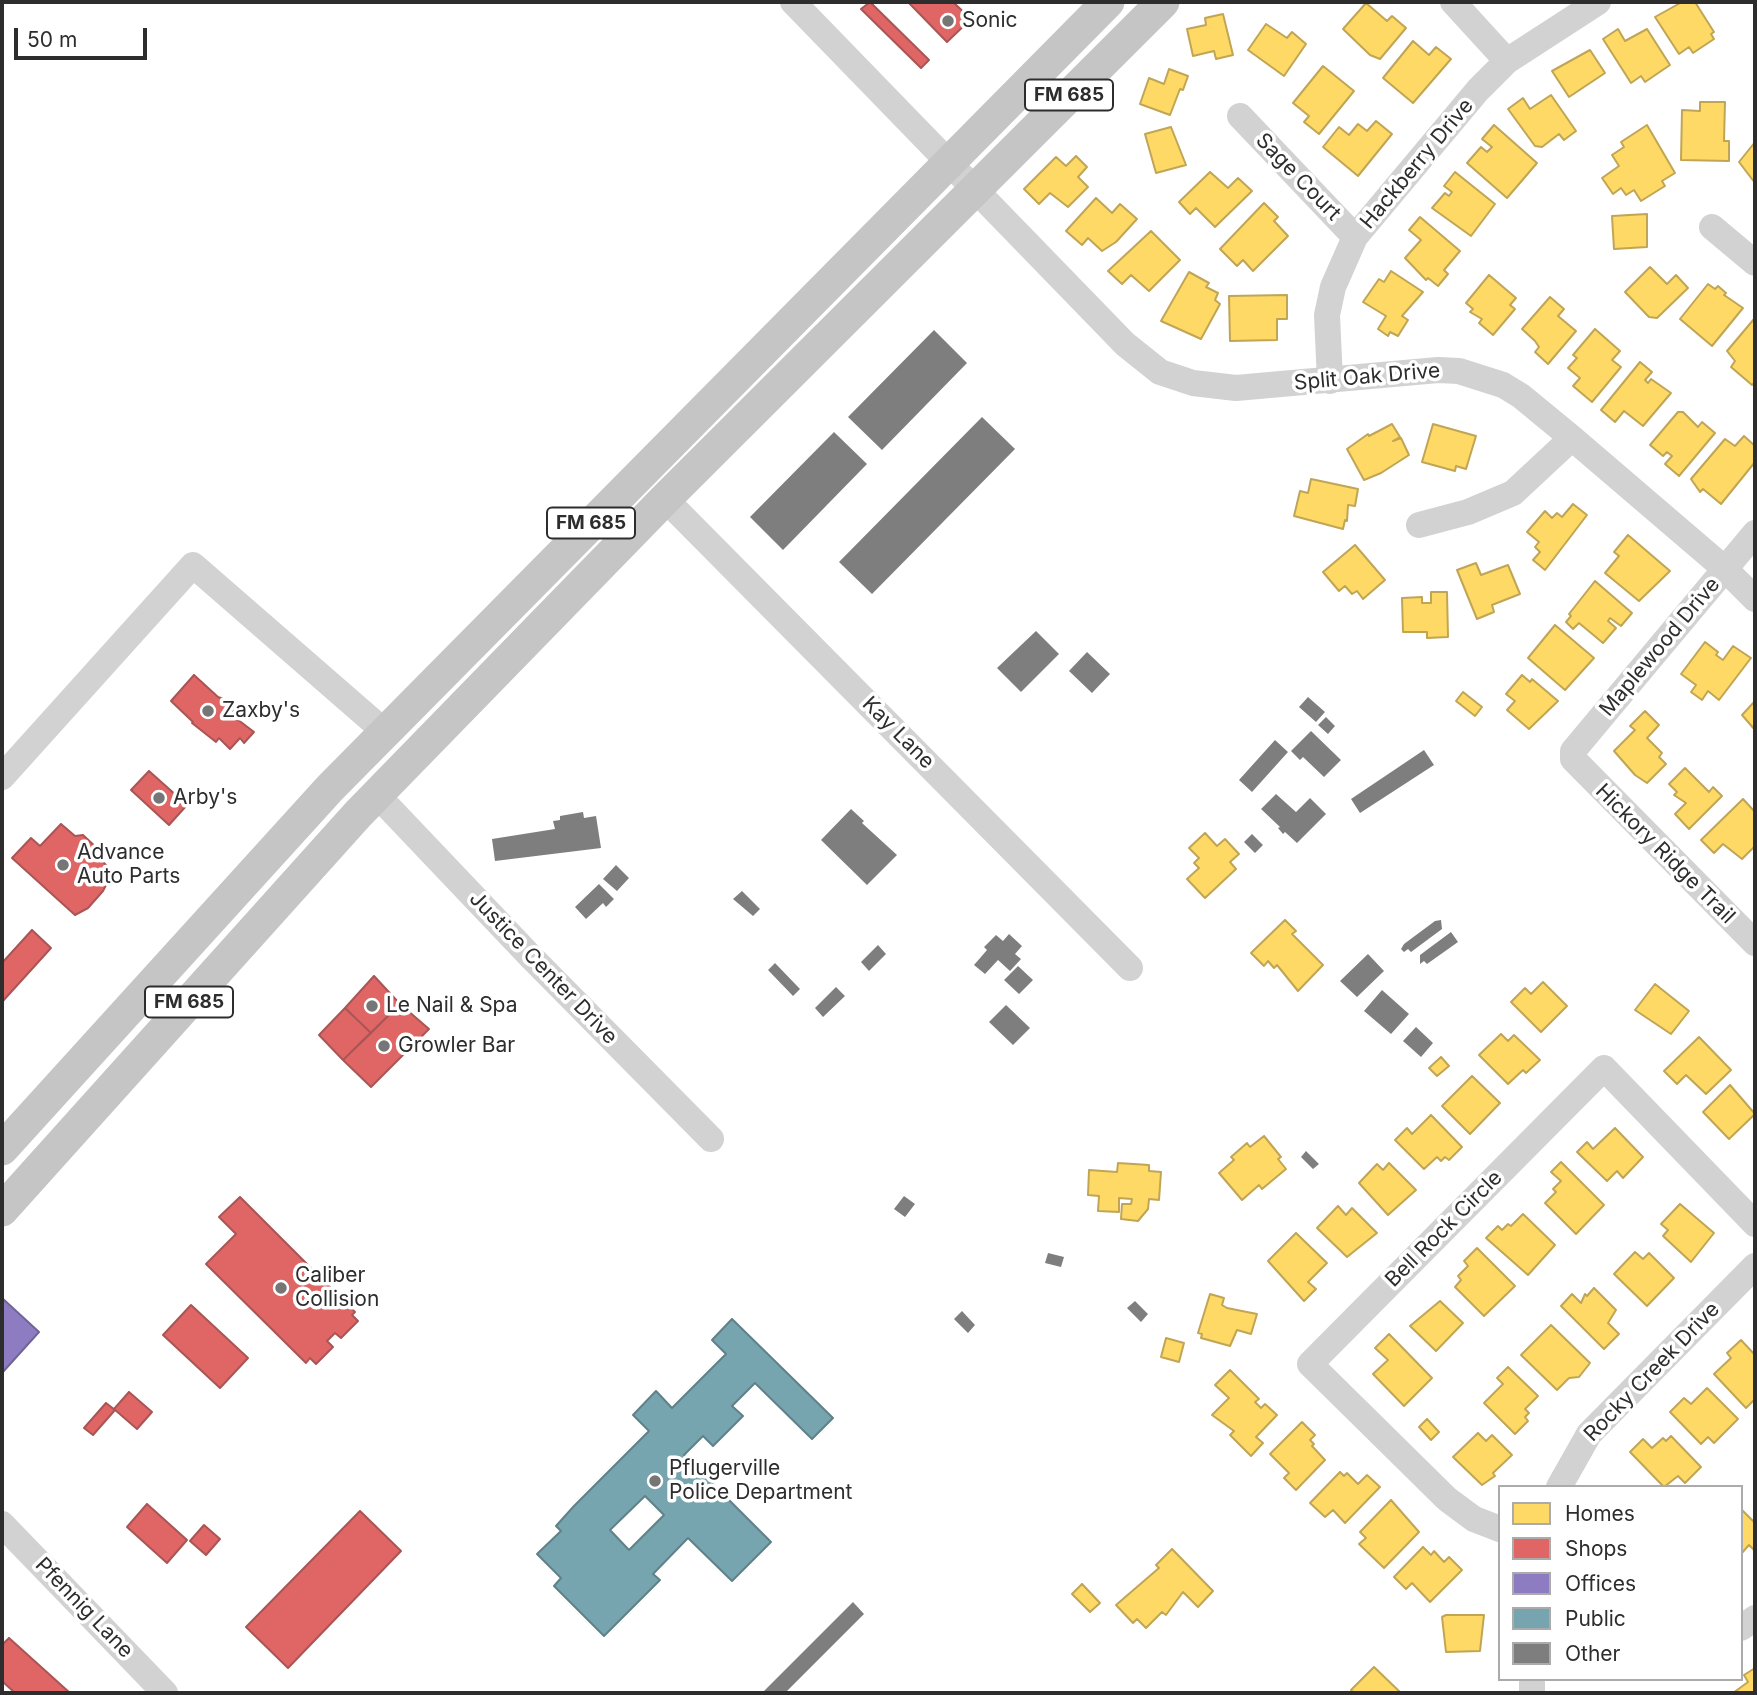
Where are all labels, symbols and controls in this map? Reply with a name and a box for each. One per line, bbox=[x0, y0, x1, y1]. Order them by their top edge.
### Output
place label: Sonic bbox=[962, 8, 1018, 34]
marker: Sonic bbox=[940, 13, 956, 29]
scale bar bbox=[18, 14, 150, 58]
text: 50 m bbox=[27, 27, 77, 52]
road number: FM 685 bbox=[1025, 80, 1113, 110]
street label: Hackberry Drive bbox=[1355, 94, 1479, 234]
street label: Sage Court bbox=[1250, 128, 1346, 226]
street label: Split Oak Drive bbox=[1293, 358, 1441, 396]
road number: FM 685 bbox=[547, 508, 635, 538]
street label: Maplewood Drive bbox=[1595, 572, 1725, 722]
street label: Kay Lane bbox=[857, 692, 939, 774]
place label: Zaxby's bbox=[222, 698, 300, 724]
marker: Zaxby's bbox=[200, 703, 216, 719]
street label: Hickory Ridge Trail bbox=[1590, 779, 1740, 929]
place label: Arby's bbox=[173, 785, 237, 811]
marker: Arby's bbox=[151, 790, 167, 806]
place label: Advance Auto Parts bbox=[77, 840, 180, 890]
marker: Advance Auto Parts bbox=[55, 857, 71, 873]
street label: Justice Center Drive bbox=[464, 886, 622, 1050]
road number: FM 685 bbox=[145, 986, 233, 1018]
place label: Le Nail & Spa bbox=[386, 993, 517, 1019]
marker: Le Nail & Spa bbox=[364, 998, 380, 1014]
place label: Growler Bar bbox=[398, 1033, 515, 1059]
marker: Growler Bar bbox=[376, 1038, 392, 1054]
street label: Bell Rock Circle bbox=[1380, 1165, 1508, 1293]
place label: Caliber Collision bbox=[295, 1263, 379, 1313]
marker: Caliber Collision bbox=[273, 1280, 289, 1296]
street label: Rocky Creek Drive bbox=[1579, 1297, 1725, 1447]
place label: Pflugerville Police Department bbox=[669, 1456, 852, 1506]
marker: Pflugerville Police Department bbox=[647, 1473, 663, 1489]
legend bbox=[1498, 1485, 1743, 1681]
text: Homes bbox=[1565, 1501, 1635, 1526]
text: Shops bbox=[1565, 1536, 1627, 1561]
street label: Pfennig Lane bbox=[30, 1553, 138, 1663]
text: Offices bbox=[1565, 1571, 1636, 1596]
text: Public bbox=[1565, 1606, 1626, 1631]
text: Other bbox=[1565, 1641, 1621, 1666]

